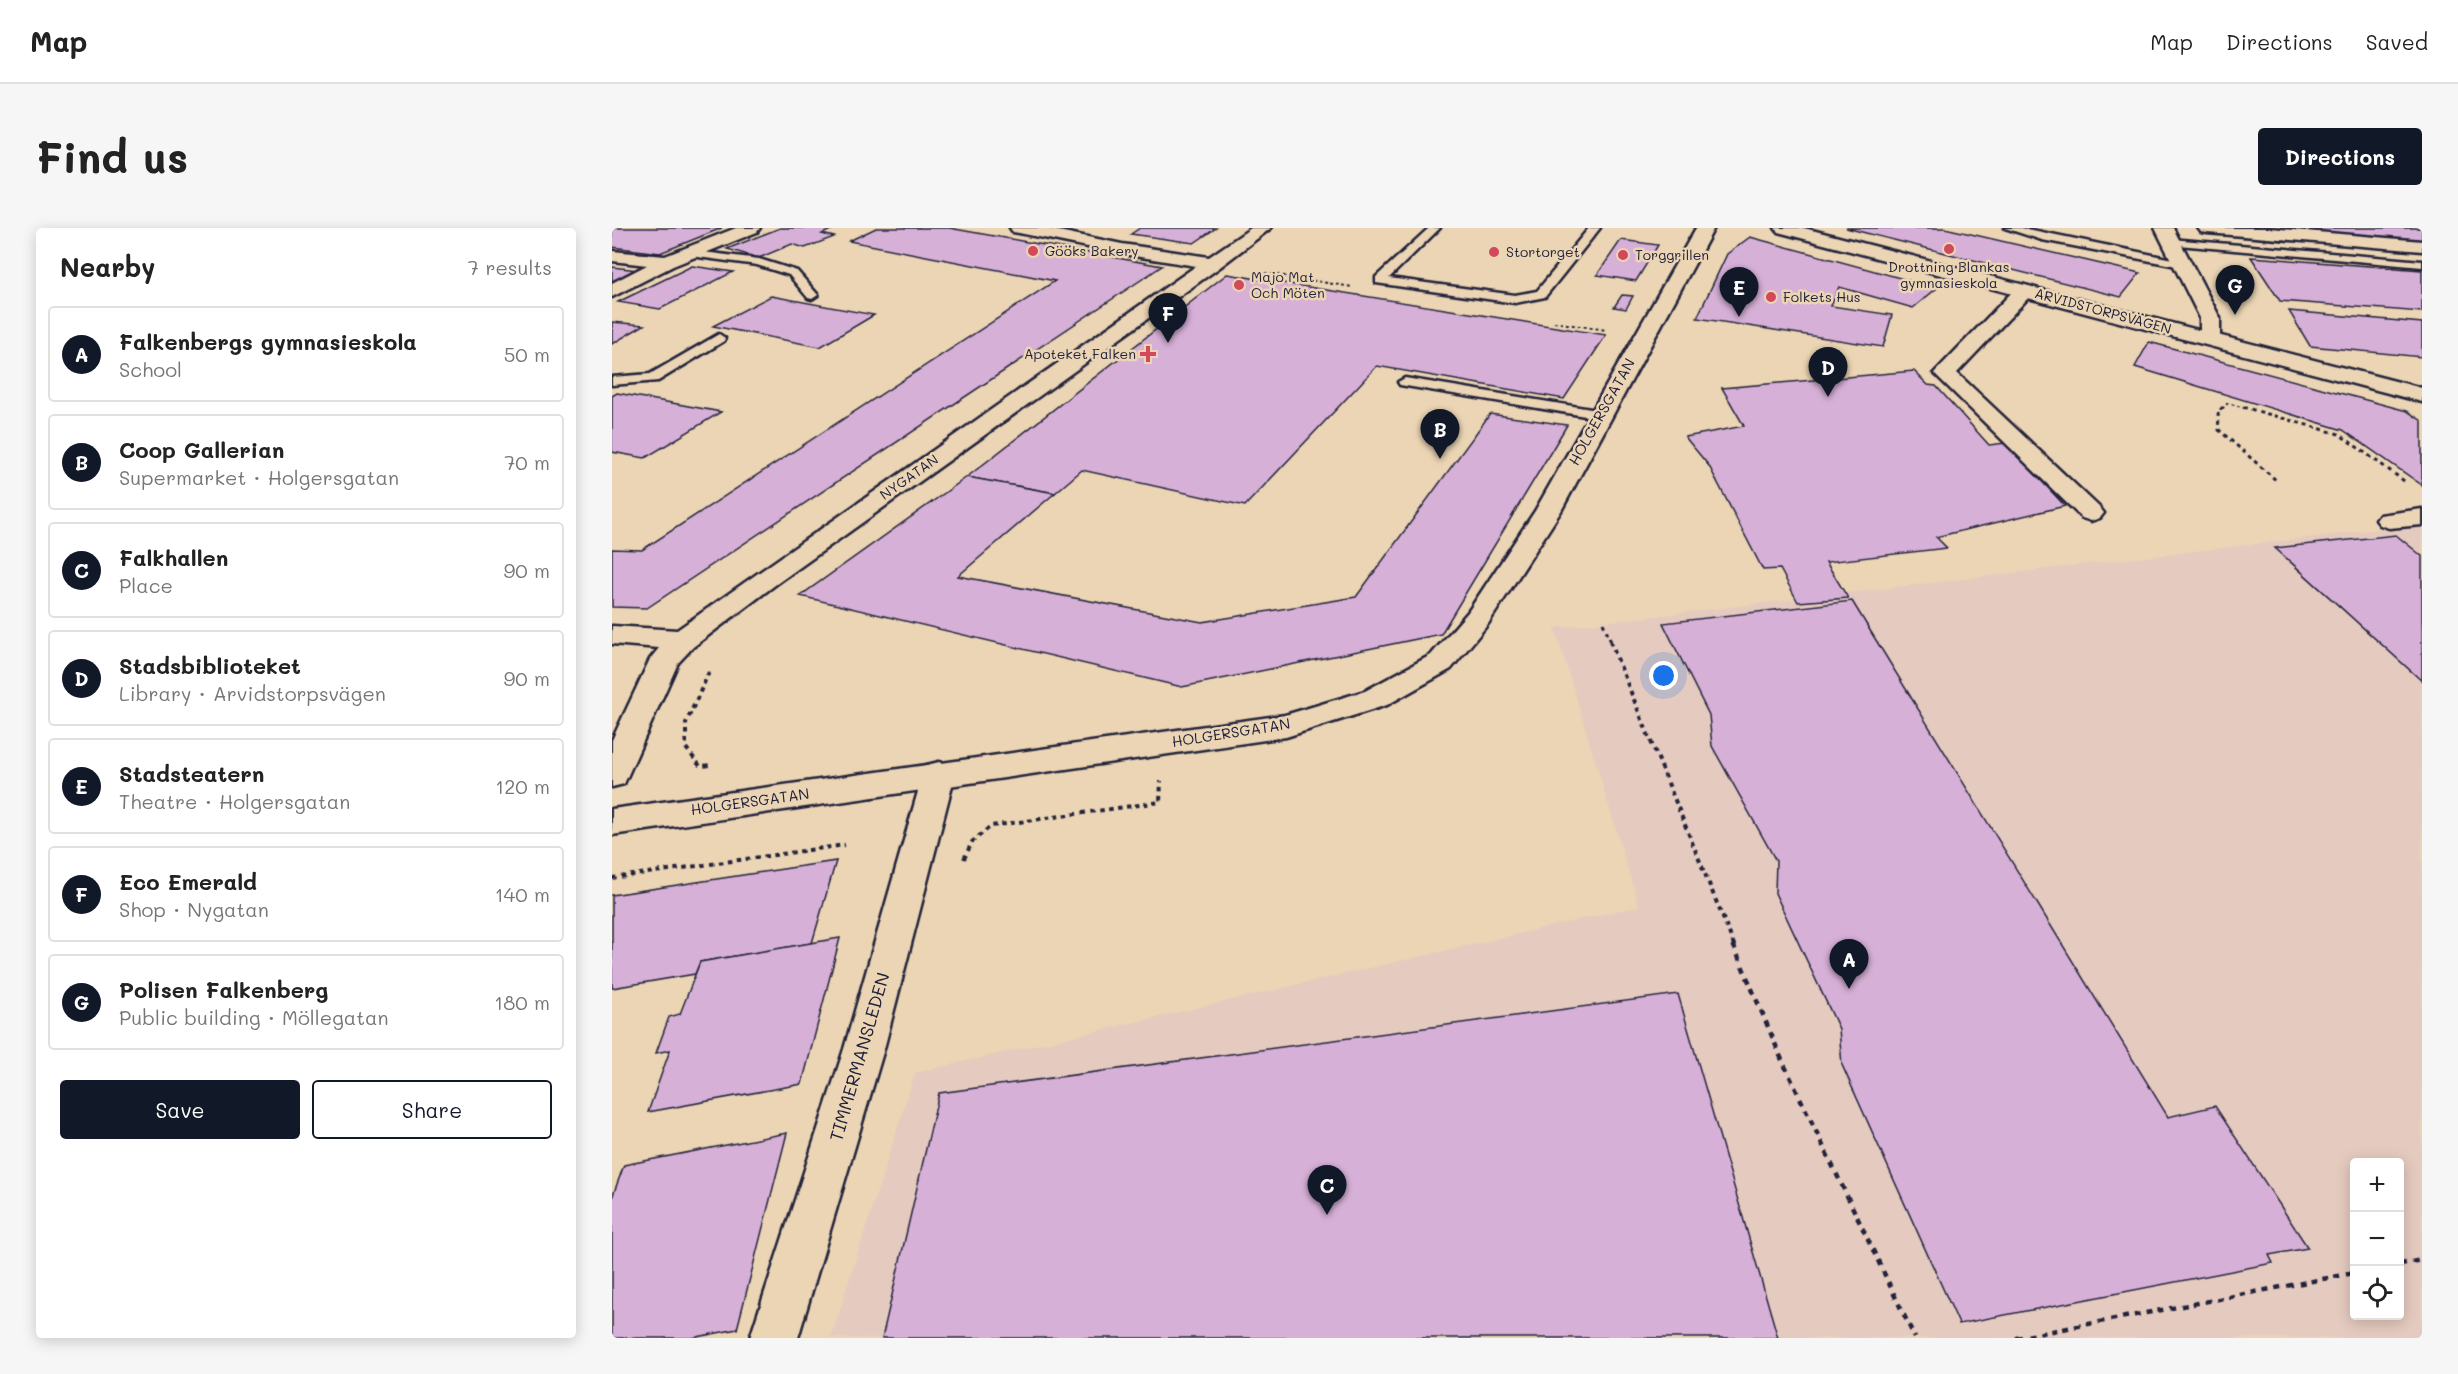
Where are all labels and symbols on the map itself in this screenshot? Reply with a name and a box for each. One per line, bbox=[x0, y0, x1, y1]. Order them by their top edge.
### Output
place label: Gööks Bakery bbox=[1045, 241, 1139, 260]
place label: Stortorget bbox=[1506, 242, 1580, 261]
marker: Drottning Blankas gymnasieskola bbox=[1942, 242, 1956, 256]
marker: Gööks Bakery bbox=[1026, 244, 1040, 258]
marker: Stortorget bbox=[1487, 245, 1501, 259]
place label: Torggrillen bbox=[1635, 245, 1709, 264]
marker: Torggrillen bbox=[1616, 248, 1630, 262]
place label: Drottning Blankas gymnasieskola bbox=[1888, 257, 2010, 292]
pin: G bbox=[2216, 266, 2254, 315]
place label: Majo Mat Och Möten bbox=[1251, 267, 1325, 302]
pin: E bbox=[1720, 268, 1758, 317]
marker: Majo Mat Och Möten bbox=[1232, 278, 1246, 292]
street label: ARVIDSTORPSVÄGEN bbox=[2033, 283, 2174, 338]
place label: Folkets Hus bbox=[1783, 287, 1861, 306]
marker: Folkets Hus bbox=[1764, 290, 1778, 304]
pin: F bbox=[1148, 294, 1188, 343]
place label: Apoteket Falken bbox=[1024, 344, 1136, 363]
marker: Apoteket Falken bbox=[1141, 347, 1155, 361]
pin: D bbox=[1808, 348, 1848, 397]
street label: HOLGERSGATAN bbox=[1563, 354, 1639, 469]
pin: B bbox=[1420, 410, 1460, 459]
street label: NYGATAN bbox=[876, 449, 942, 504]
your location bbox=[1649, 661, 1678, 690]
street label: HOLGERSGATAN bbox=[1170, 713, 1291, 751]
street label: HOLGERSGATAN bbox=[689, 783, 810, 819]
pin: A bbox=[1830, 940, 1868, 989]
street label: TIMMERMANSLEDEN bbox=[823, 970, 895, 1144]
pin: C bbox=[1308, 1166, 1346, 1215]

